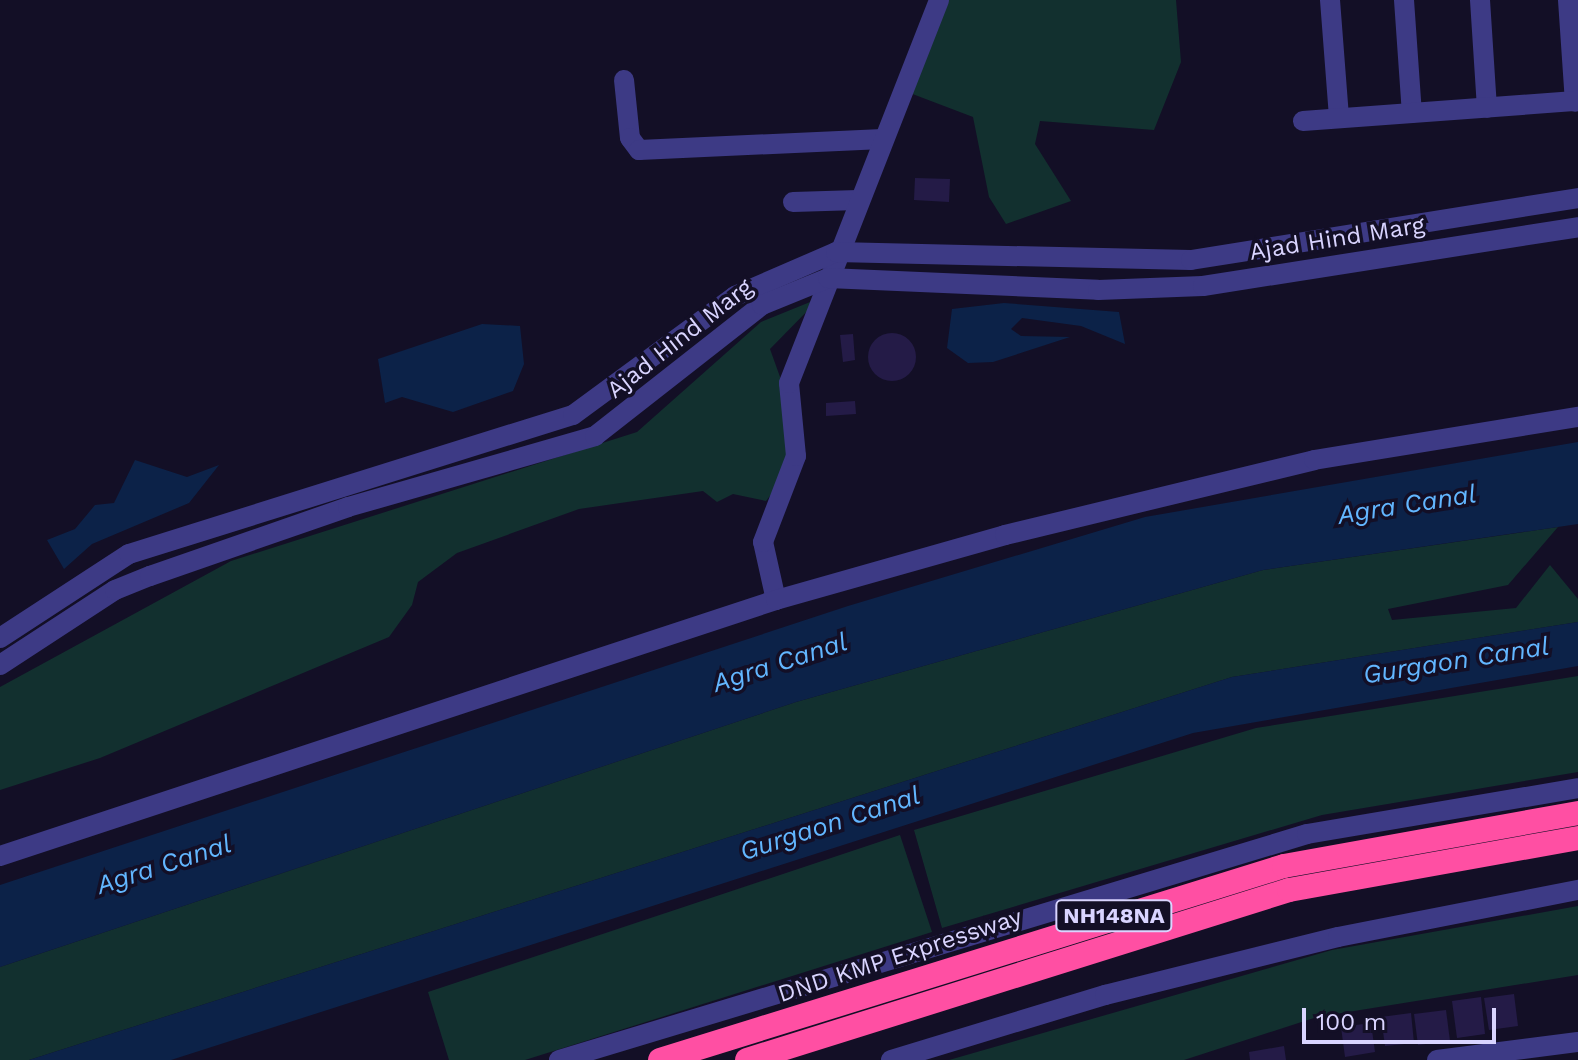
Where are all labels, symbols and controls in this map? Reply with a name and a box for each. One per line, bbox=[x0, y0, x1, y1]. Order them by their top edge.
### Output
street label: Ajad Hind Marg bbox=[1247, 211, 1427, 267]
street label: Ajad Hind Marg bbox=[601, 273, 759, 405]
water label: Agra Canal bbox=[1335, 479, 1479, 531]
water label: Agra Canal bbox=[709, 627, 851, 699]
water label: Gurgaon Canal bbox=[1361, 631, 1551, 691]
water label: Gurgaon Canal bbox=[736, 780, 924, 868]
water label: Agra Canal bbox=[93, 829, 235, 901]
road number: NH148NA bbox=[1054, 898, 1174, 934]
street label: DND KMP Expressway bbox=[774, 903, 1026, 1009]
scale bar bbox=[1306, 992, 1500, 1042]
text: 100 m bbox=[1316, 1008, 1386, 1036]

